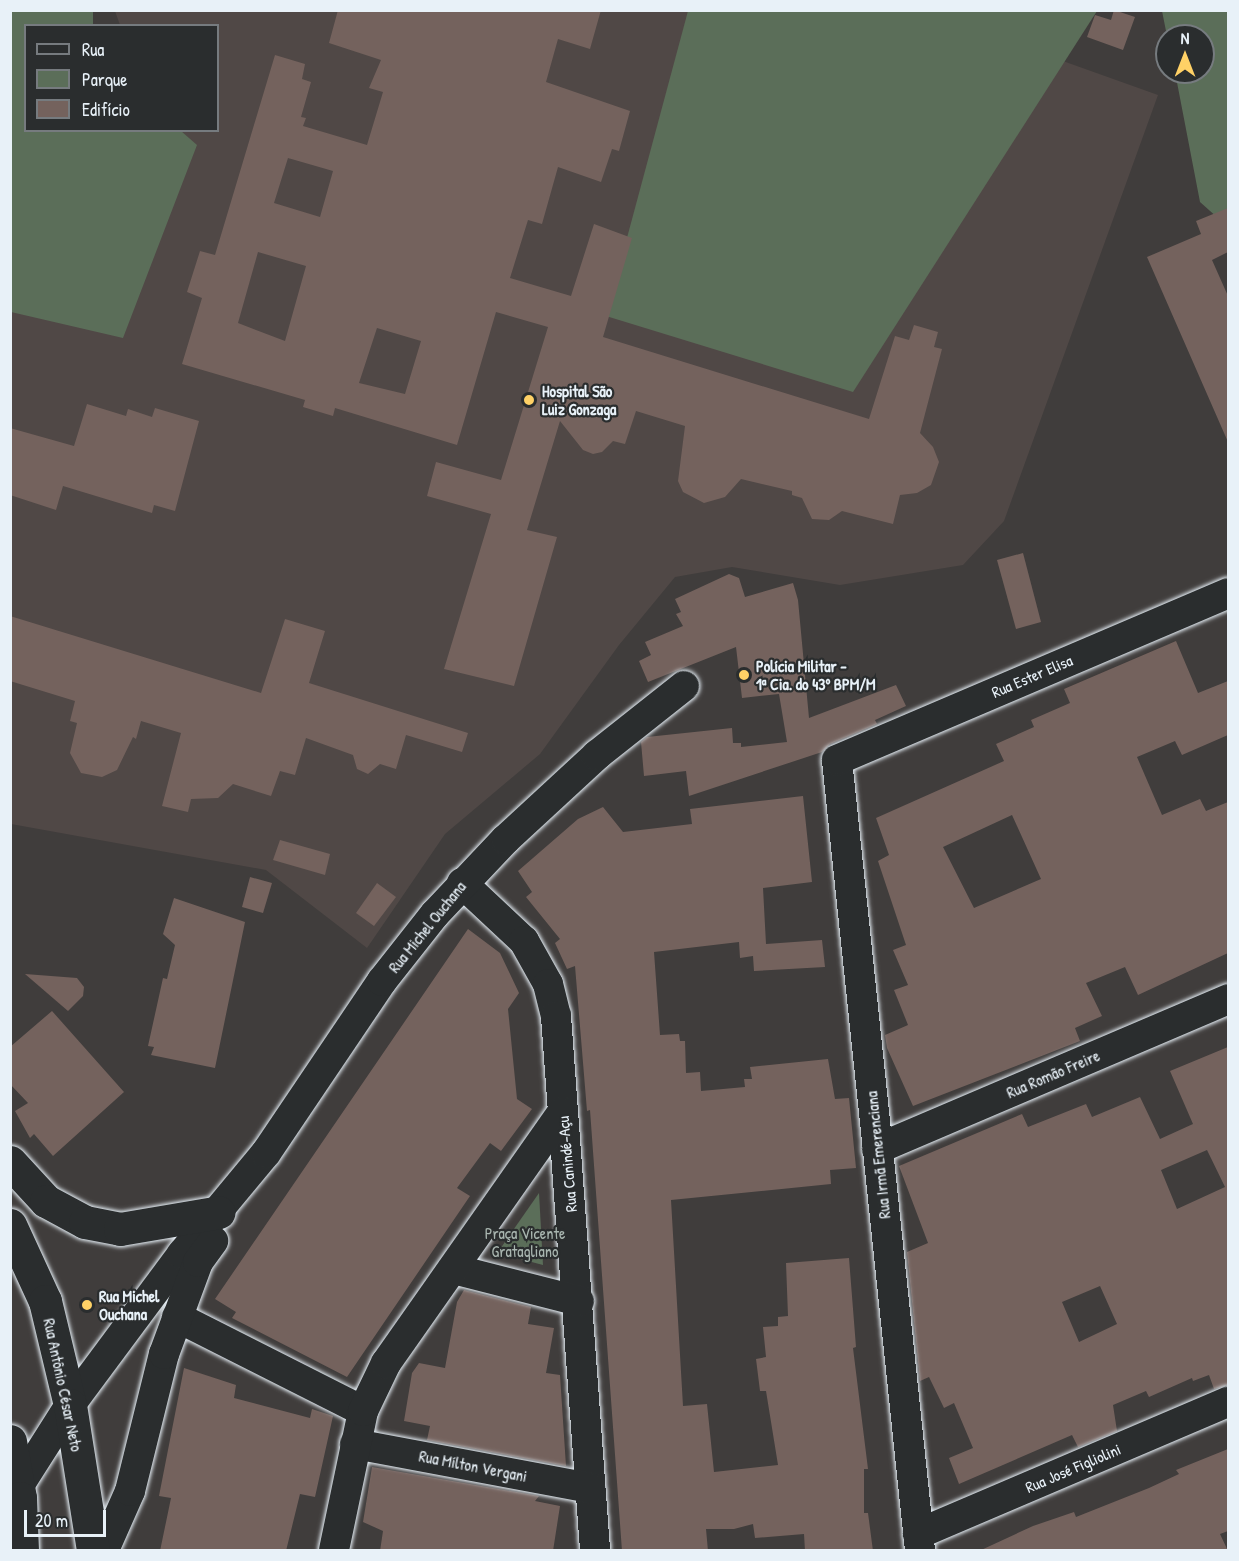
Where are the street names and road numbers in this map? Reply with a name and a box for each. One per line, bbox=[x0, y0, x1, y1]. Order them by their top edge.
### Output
street label: Rua Ester Elisa bbox=[989, 650, 1075, 702]
street label: Rua Michel Ouchana bbox=[384, 877, 470, 977]
street label: Rua Romão Freire bbox=[1004, 1046, 1102, 1102]
street label: Rua Irmã Emerenciana bbox=[862, 1090, 894, 1220]
street label: Rua Canindé-Açu bbox=[553, 1115, 581, 1213]
street label: Rua Antônio César Neto bbox=[39, 1317, 87, 1453]
street label: Rua José Figliolini bbox=[1022, 1439, 1124, 1497]
street label: Rua Mílton Vergani bbox=[417, 1446, 529, 1486]

